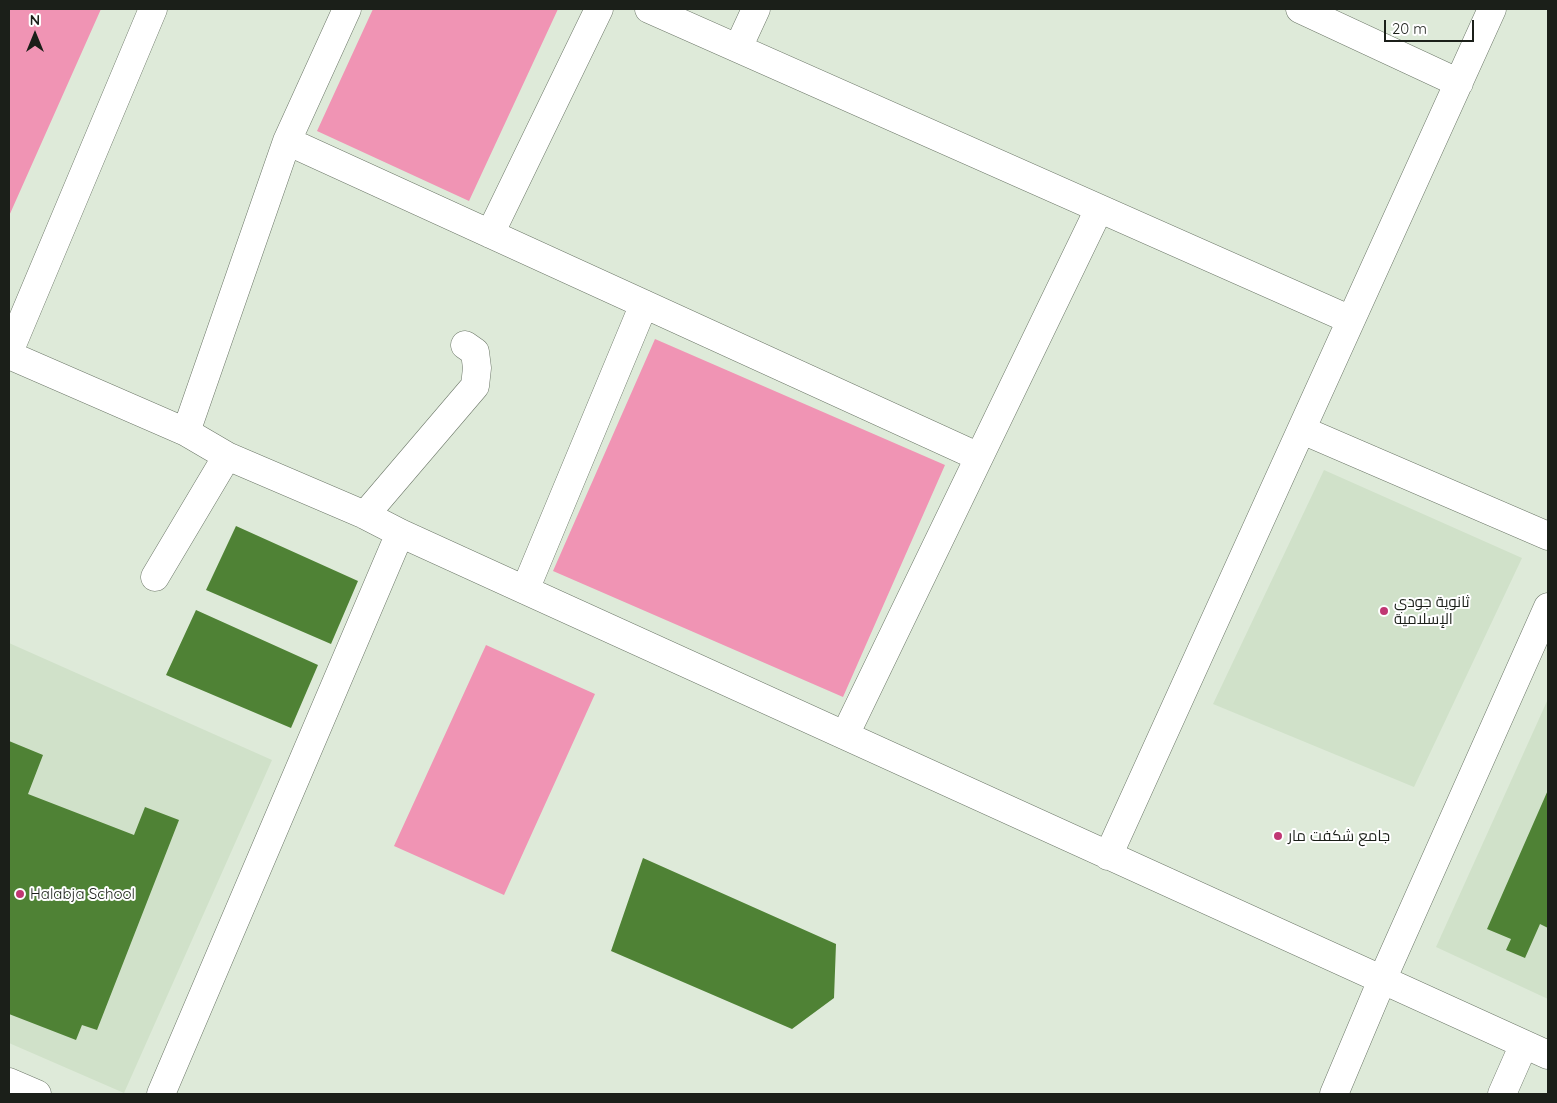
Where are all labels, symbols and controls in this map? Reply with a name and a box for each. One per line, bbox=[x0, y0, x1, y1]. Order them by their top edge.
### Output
north arrow bbox=[10, 10, 60, 60]
scale bar bbox=[1387, 10, 1477, 42]
text: N bbox=[30, 11, 40, 29]
text: 20 m bbox=[1392, 19, 1427, 38]
place label: ثانوية جودي الإسلامية bbox=[1394, 593, 1470, 628]
marker: ثانوية جودي الإسلامية bbox=[1378, 605, 1390, 617]
place label: جامع شكفت مار bbox=[1288, 827, 1390, 845]
marker: جامع شكفت مار bbox=[1272, 830, 1284, 842]
place label: Halabja School bbox=[30, 885, 135, 903]
marker: Halabja School bbox=[14, 888, 26, 900]

